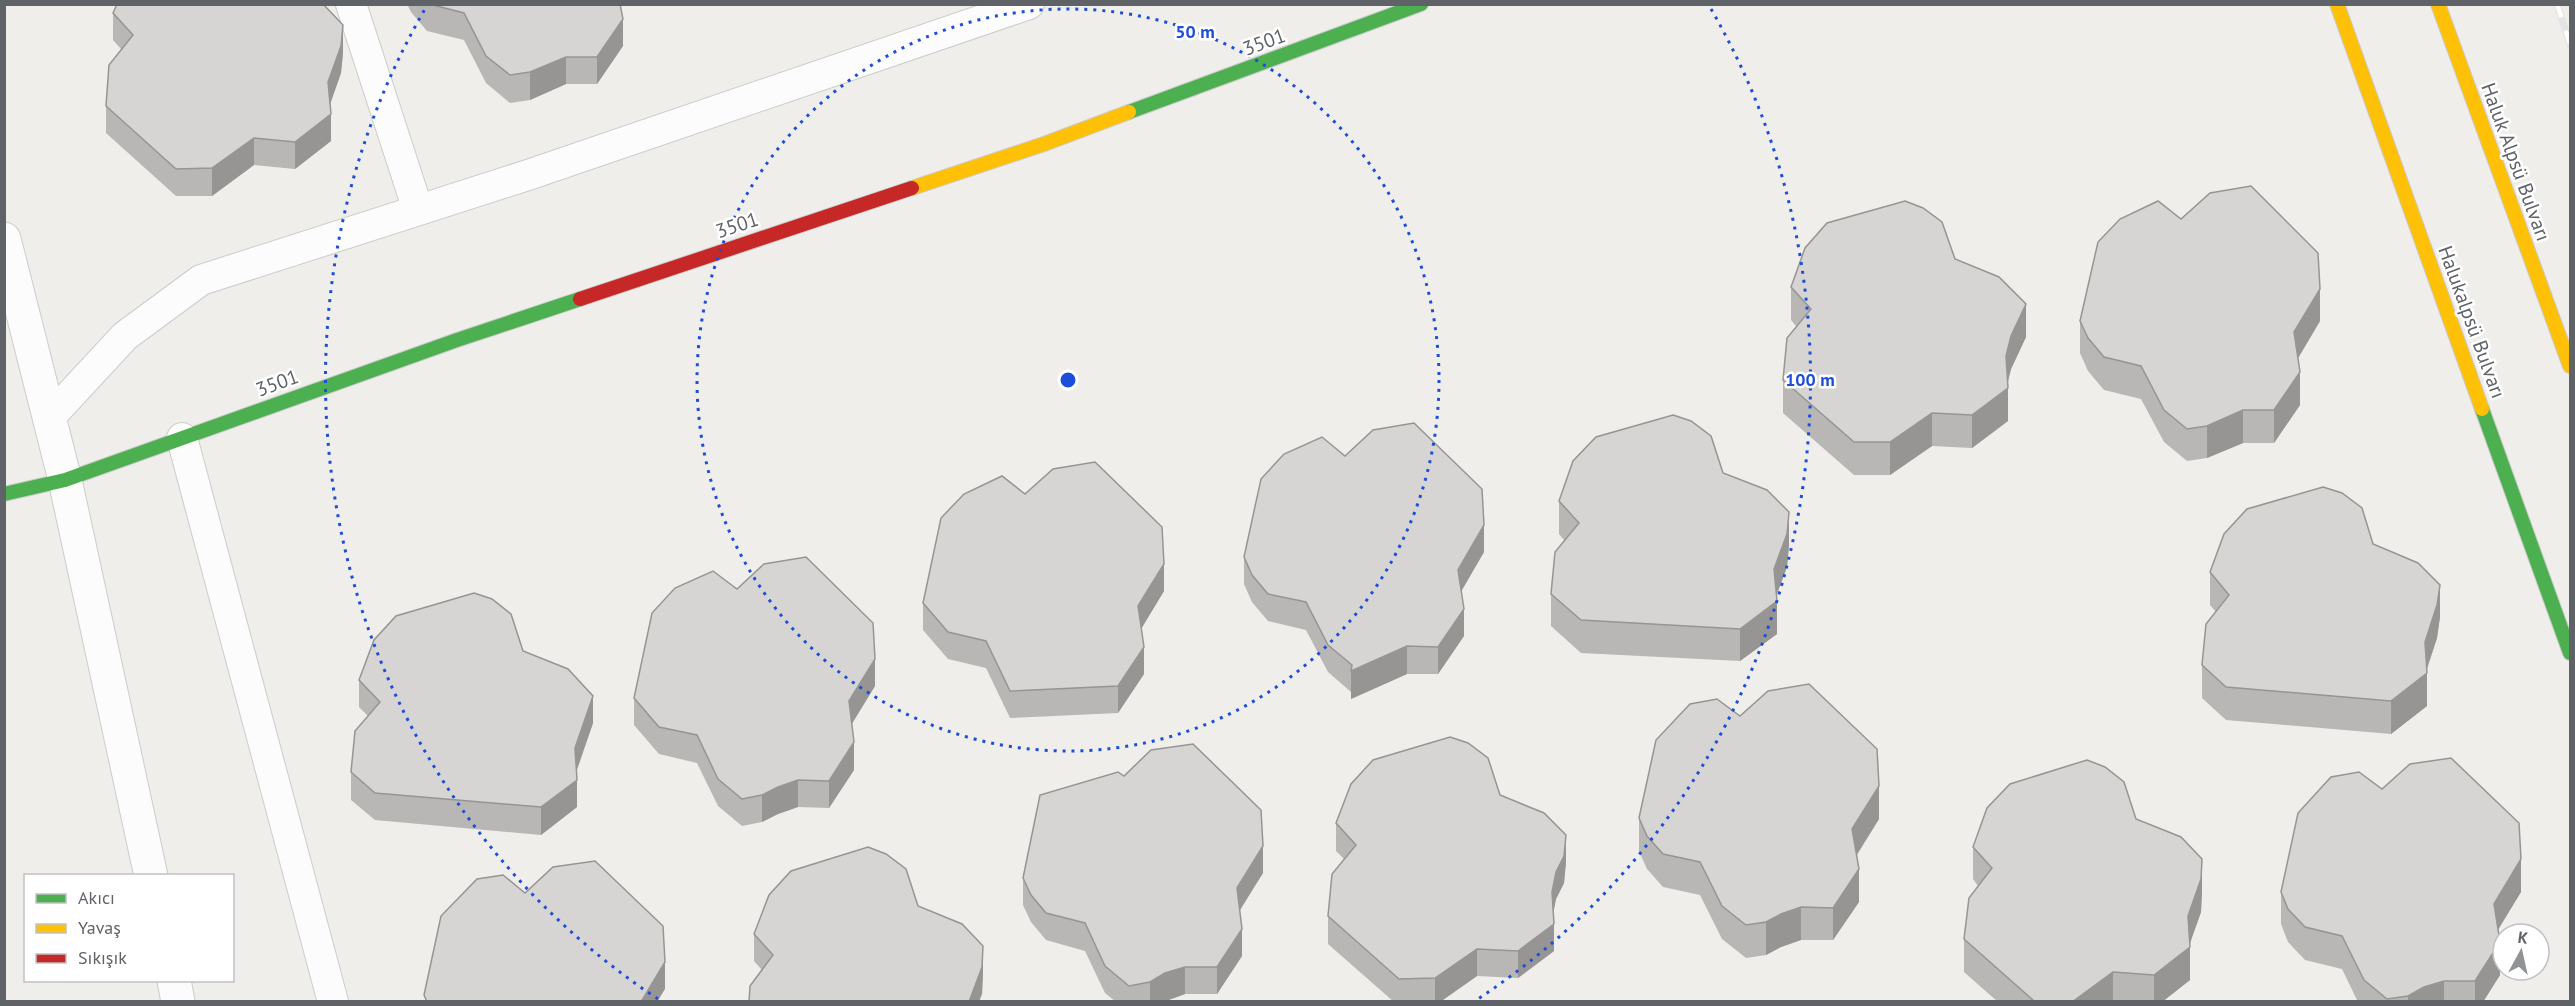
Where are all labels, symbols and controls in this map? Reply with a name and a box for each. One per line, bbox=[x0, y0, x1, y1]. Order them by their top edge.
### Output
text: 50 m bbox=[1175, 20, 1215, 43]
street label: 3501 bbox=[1239, 22, 1289, 62]
street label: Haluk Alpsü Bulvarı bbox=[2475, 79, 2557, 245]
street label: 3501 bbox=[712, 206, 762, 244]
street label: Halukalpsü Bulvarı bbox=[2432, 242, 2512, 402]
street label: 3501 bbox=[252, 363, 302, 403]
text: 100 m bbox=[1785, 368, 1835, 391]
centre of rings bbox=[1058, 370, 1078, 390]
legend bbox=[24, 874, 234, 982]
text: Akıcı bbox=[78, 886, 115, 909]
text: Yavaş bbox=[78, 916, 121, 939]
north arrow bbox=[2491, 922, 2551, 982]
text: K bbox=[2517, 927, 2529, 948]
text: Sıkışık bbox=[78, 946, 127, 969]

